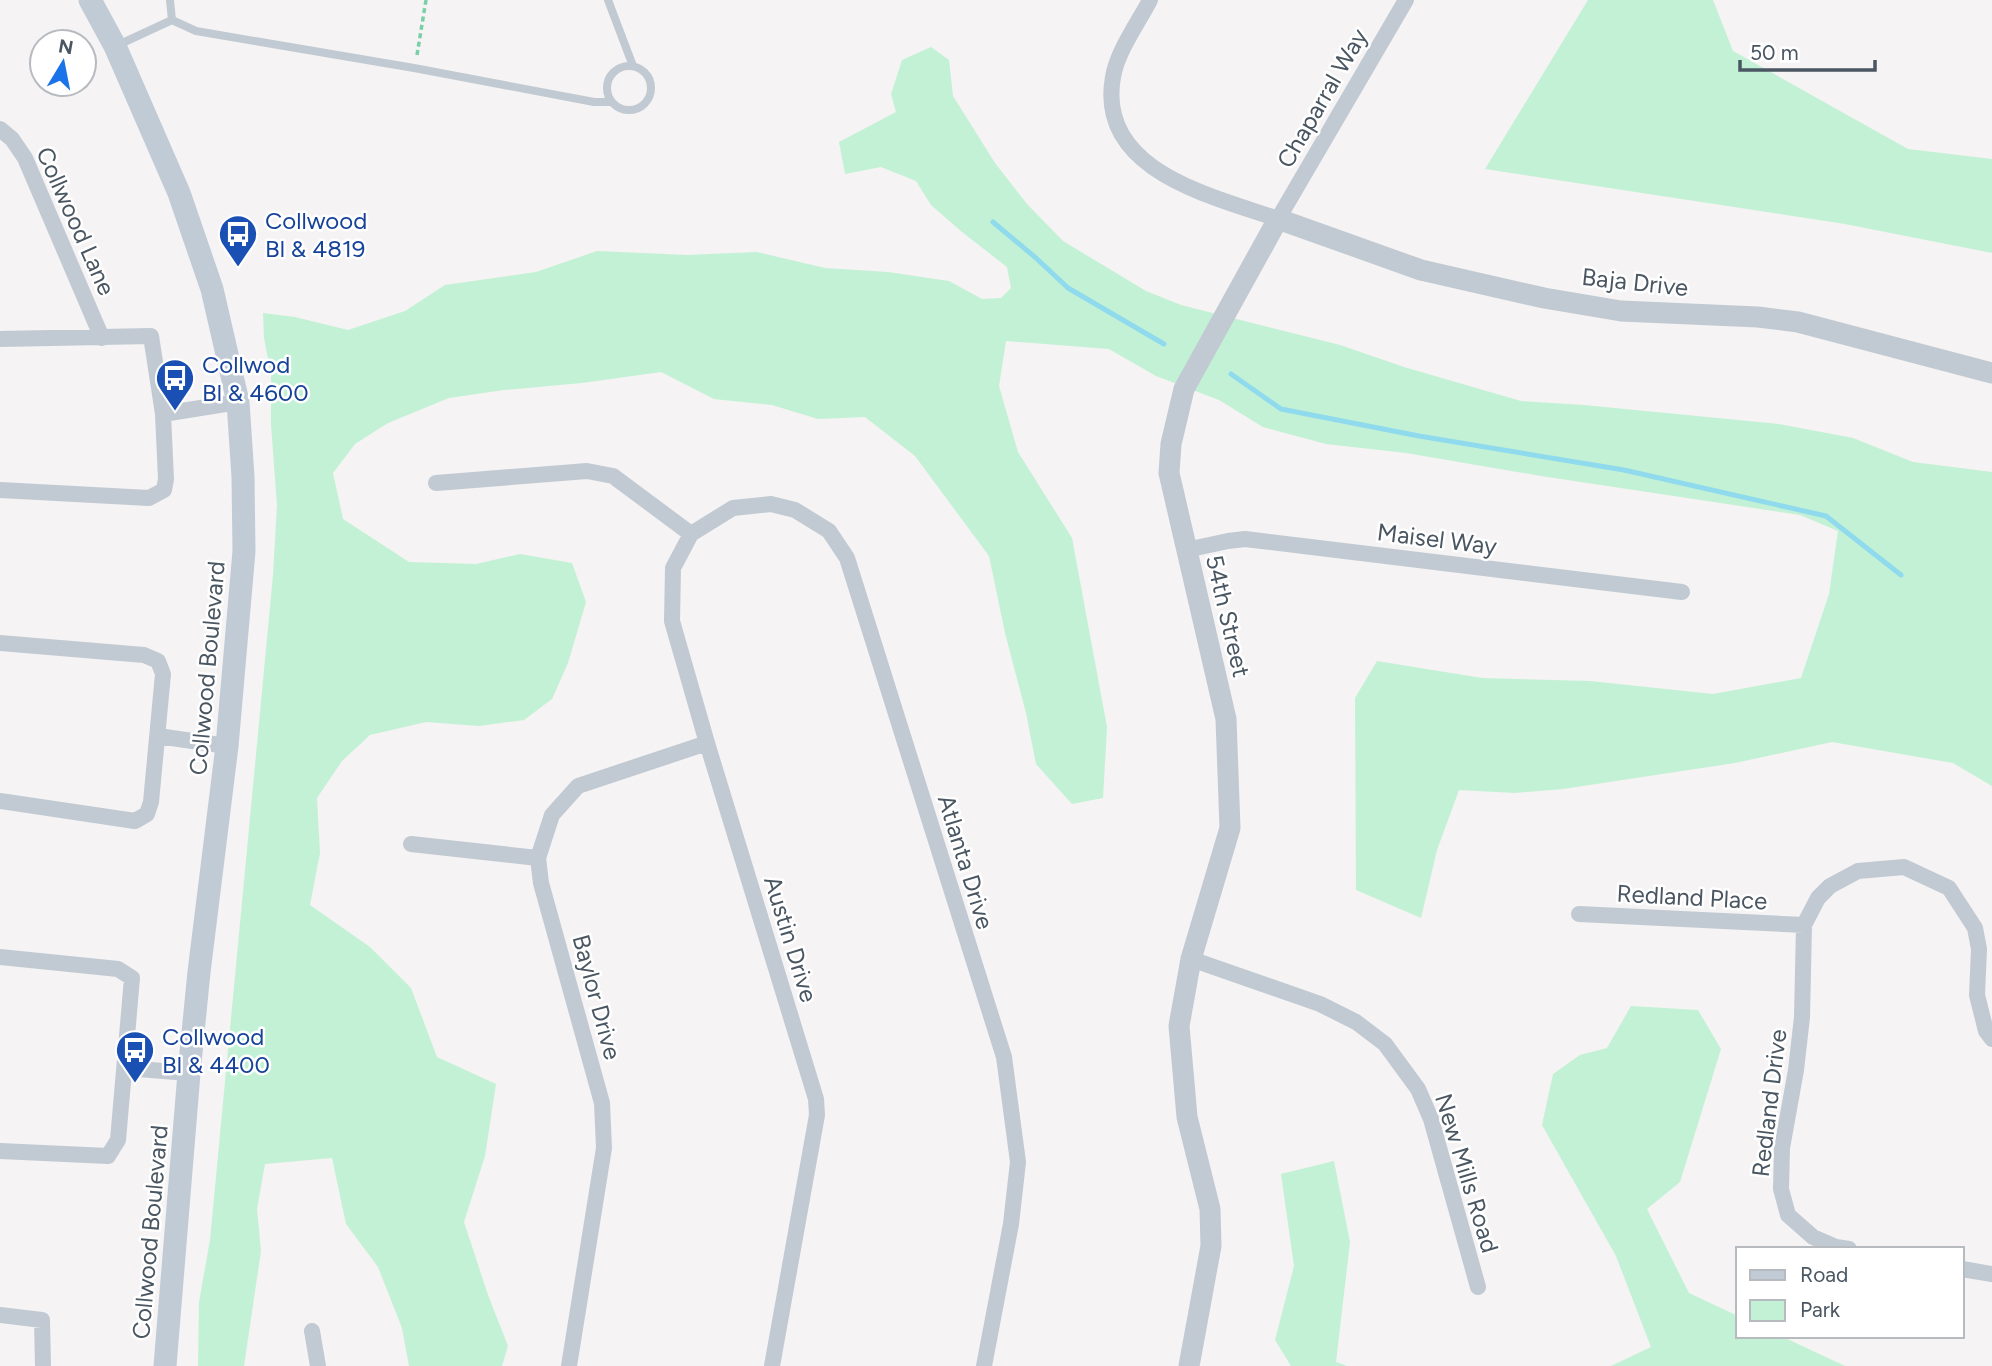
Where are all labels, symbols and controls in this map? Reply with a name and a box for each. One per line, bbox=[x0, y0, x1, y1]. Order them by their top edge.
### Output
street label: Chaparral Way bbox=[1270, 23, 1374, 173]
north arrow bbox=[28, 28, 98, 98]
scale bar bbox=[1740, 28, 1875, 72]
text: N bbox=[57, 34, 75, 59]
text: 50 m bbox=[1750, 40, 1799, 65]
street label: Collwood Lane bbox=[30, 142, 122, 300]
place label: Collwood Bl & 4819 bbox=[265, 206, 367, 263]
bus stop icon: Collwood Bl & 4819 bbox=[217, 213, 259, 268]
street label: Baja Drive bbox=[1580, 262, 1690, 302]
place label: Collwod Bl & 4600 bbox=[202, 350, 309, 407]
bus stop icon: Collwod Bl & 4600 bbox=[154, 357, 196, 412]
street label: Maisel Way bbox=[1376, 517, 1499, 561]
street label: 54th Street bbox=[1200, 552, 1256, 680]
street label: Collwood Boulevard bbox=[183, 560, 231, 776]
street label: Atlanta Drive bbox=[932, 791, 1000, 933]
street label: Austin Drive bbox=[758, 872, 824, 1006]
street label: Redland Place bbox=[1616, 879, 1768, 915]
street label: Baylor Drive bbox=[566, 931, 628, 1063]
place label: Collwood Bl & 4400 bbox=[162, 1022, 270, 1079]
street label: Redland Drive bbox=[1746, 1027, 1792, 1179]
bus stop icon: Collwood Bl & 4400 bbox=[114, 1029, 156, 1084]
street label: New Mills Road bbox=[1429, 1090, 1505, 1256]
street label: Collwood Boulevard bbox=[126, 1124, 174, 1340]
legend bbox=[1736, 1247, 1964, 1338]
text: Road bbox=[1800, 1262, 1848, 1287]
text: Park bbox=[1800, 1297, 1841, 1322]

